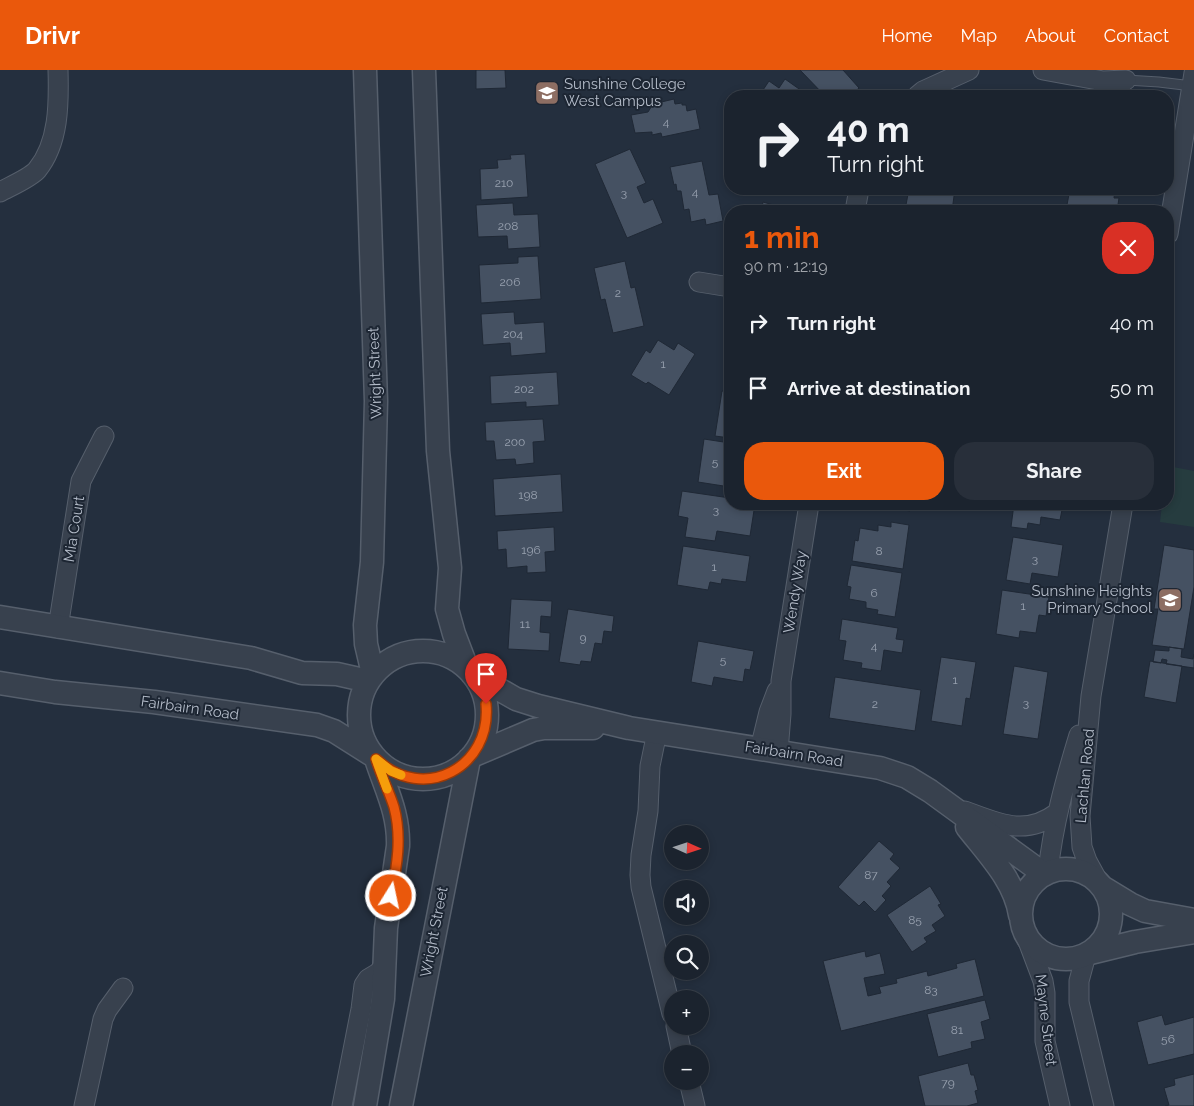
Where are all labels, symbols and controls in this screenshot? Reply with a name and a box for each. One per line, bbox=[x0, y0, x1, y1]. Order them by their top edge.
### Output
text: Drivr bbox=[25, 21, 80, 50]
text: Home bbox=[881, 25, 932, 46]
text: Map bbox=[960, 25, 997, 46]
text: About bbox=[1025, 25, 1076, 46]
text: Contact bbox=[1104, 25, 1169, 46]
place label: Sunshine College West Campus bbox=[564, 75, 686, 110]
school or university icon: Sunshine College West Campus bbox=[534, 80, 560, 106]
text: 40 m bbox=[827, 109, 909, 150]
icon: right bbox=[744, 110, 809, 175]
house number: 4 bbox=[663, 115, 670, 129]
text: Turn right bbox=[827, 151, 924, 177]
house number: 210 bbox=[495, 176, 513, 190]
house number: 4 bbox=[692, 185, 699, 199]
house number: 3 bbox=[621, 186, 627, 200]
house number: 208 bbox=[498, 219, 518, 233]
text: 1 min bbox=[744, 220, 820, 255]
button: close bbox=[1102, 222, 1154, 274]
text: 90 m · 12:19 bbox=[744, 257, 828, 276]
house number: 206 bbox=[500, 275, 520, 289]
house number: 2 bbox=[615, 286, 621, 300]
icon: right bbox=[744, 309, 772, 337]
text: Turn right bbox=[787, 312, 876, 334]
text: 40 m bbox=[1110, 312, 1154, 334]
street label: Wright Street bbox=[364, 327, 386, 419]
house number: 204 bbox=[503, 327, 524, 341]
house number: 1 bbox=[660, 357, 666, 371]
icon: arrive bbox=[744, 374, 772, 402]
text: Arrive at destination bbox=[787, 377, 971, 399]
text: 50 m bbox=[1110, 377, 1154, 399]
house number: 202 bbox=[514, 382, 534, 396]
house number: 200 bbox=[505, 435, 525, 449]
button: Exit bbox=[744, 442, 944, 500]
button: Share bbox=[954, 442, 1154, 500]
house number: 5 bbox=[712, 455, 719, 469]
house number: 198 bbox=[518, 488, 538, 502]
street label: Mia Court bbox=[60, 495, 88, 563]
house number: 3 bbox=[713, 503, 719, 517]
house number: 196 bbox=[521, 543, 541, 557]
house number: 8 bbox=[875, 544, 883, 558]
street label: Wendy Way bbox=[780, 549, 810, 635]
house number: 3 bbox=[1032, 552, 1038, 566]
house number: 1 bbox=[711, 560, 717, 574]
place label: Sunshine Heights Primary School bbox=[1031, 582, 1153, 617]
house number: 6 bbox=[870, 586, 878, 600]
school or university icon: Sunshine Heights Primary School bbox=[1157, 587, 1183, 613]
house number: 1 bbox=[1020, 599, 1026, 613]
house number: 11 bbox=[520, 617, 530, 631]
house number: 9 bbox=[579, 631, 587, 645]
house number: 4 bbox=[871, 639, 878, 653]
pin bbox=[465, 653, 507, 704]
house number: 5 bbox=[720, 653, 727, 667]
icon: arrive bbox=[472, 660, 500, 688]
house number: 1 bbox=[952, 673, 958, 687]
street label: Fairbairn Road bbox=[140, 692, 240, 724]
house number: 3 bbox=[1023, 696, 1029, 710]
house number: 2 bbox=[872, 697, 878, 711]
street label: Lachlan Road bbox=[1072, 728, 1098, 824]
street label: Fairbairn Road bbox=[744, 737, 844, 771]
north arrow bbox=[664, 825, 709, 870]
map controls bbox=[664, 825, 709, 1090]
house number: 87 bbox=[864, 868, 878, 882]
position arrow bbox=[364, 869, 416, 921]
button: sound bbox=[664, 880, 709, 925]
street label: Wright Street bbox=[416, 885, 452, 979]
house number: 85 bbox=[908, 913, 922, 927]
button: search bbox=[664, 935, 709, 980]
street label: Mayne Street bbox=[1031, 973, 1061, 1067]
house number: 83 bbox=[924, 983, 938, 997]
button: + bbox=[664, 990, 709, 1035]
house number: 81 bbox=[951, 1023, 963, 1037]
house number: 56 bbox=[1161, 1032, 1175, 1046]
button: − bbox=[664, 1045, 709, 1090]
house number: 79 bbox=[941, 1076, 955, 1090]

